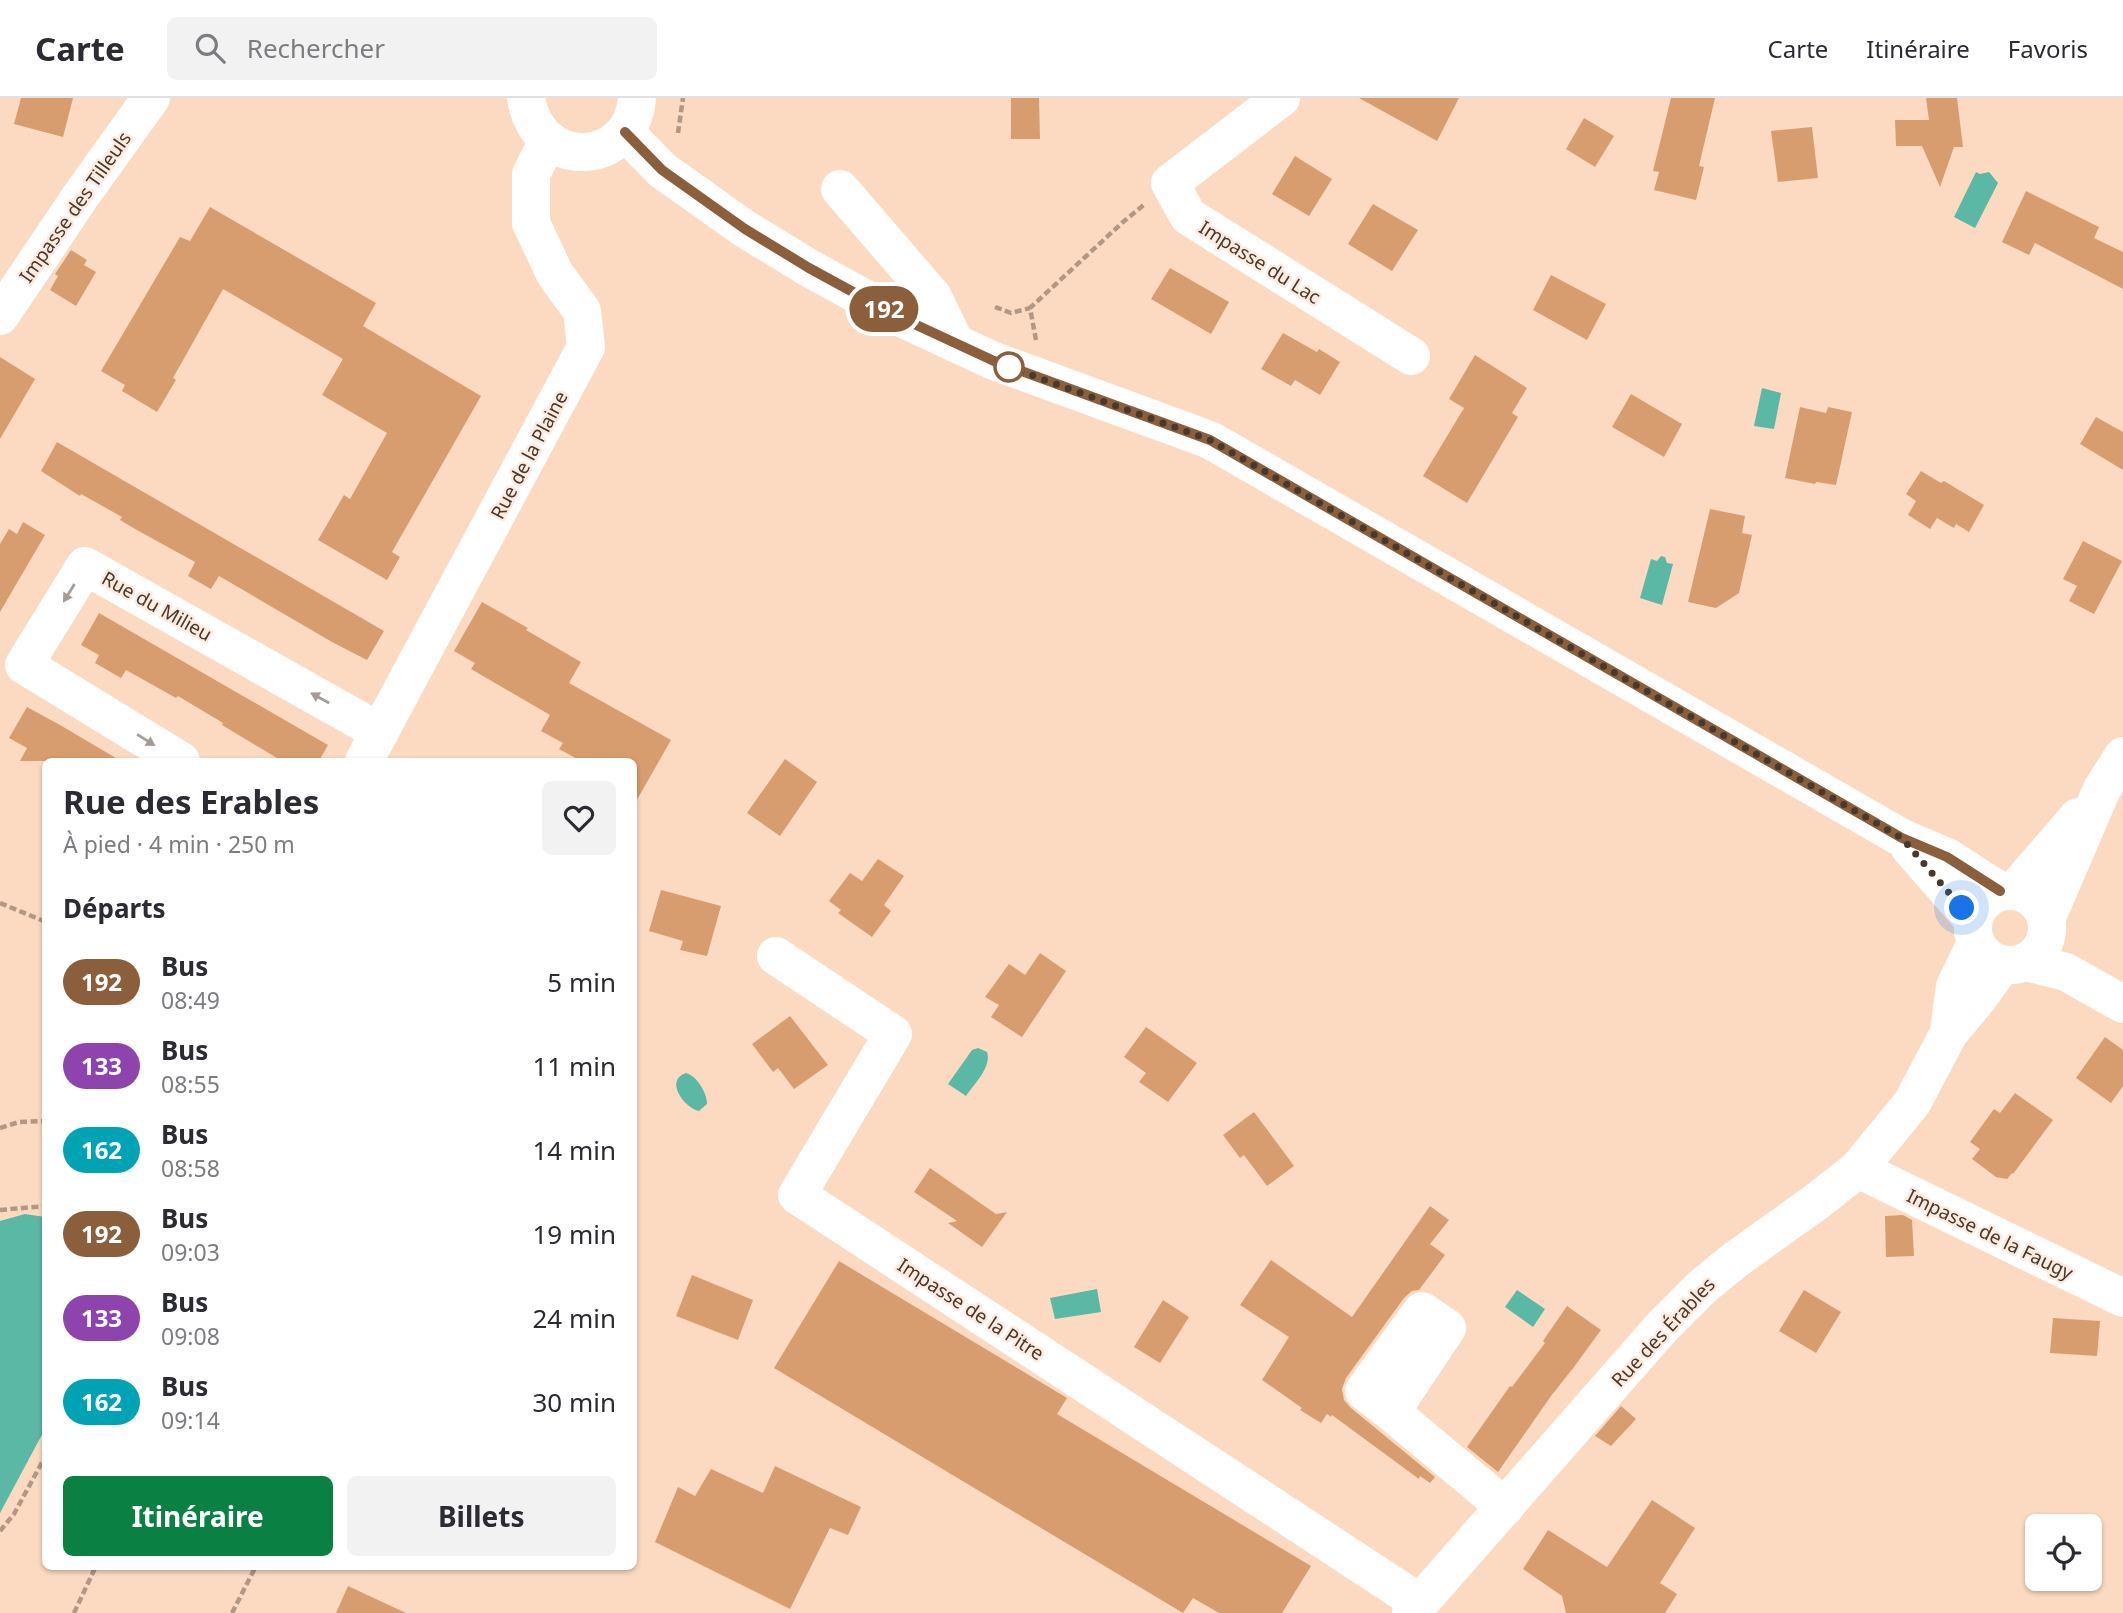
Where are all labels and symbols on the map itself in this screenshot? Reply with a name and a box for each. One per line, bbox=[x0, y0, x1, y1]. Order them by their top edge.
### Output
street label: Impasse des Tilleuls bbox=[13, 126, 137, 288]
street label: Impasse du Lac bbox=[1194, 214, 1326, 310]
line badge: 192 bbox=[844, 286, 924, 332]
unlabelled marker bbox=[994, 352, 1024, 382]
street label: Rue de la Plaine bbox=[484, 386, 574, 524]
street label: Rue du Milieu bbox=[97, 565, 217, 647]
one-way arrow bbox=[63, 583, 75, 602]
one-way arrow bbox=[311, 692, 330, 704]
one-way arrow bbox=[136, 733, 155, 746]
your location bbox=[1944, 890, 1979, 925]
street label: Impasse de la Faugy bbox=[1903, 1182, 2078, 1286]
street label: Impasse de la Pitre bbox=[893, 1252, 1049, 1366]
street label: Rue des Érables bbox=[1605, 1272, 1721, 1392]

